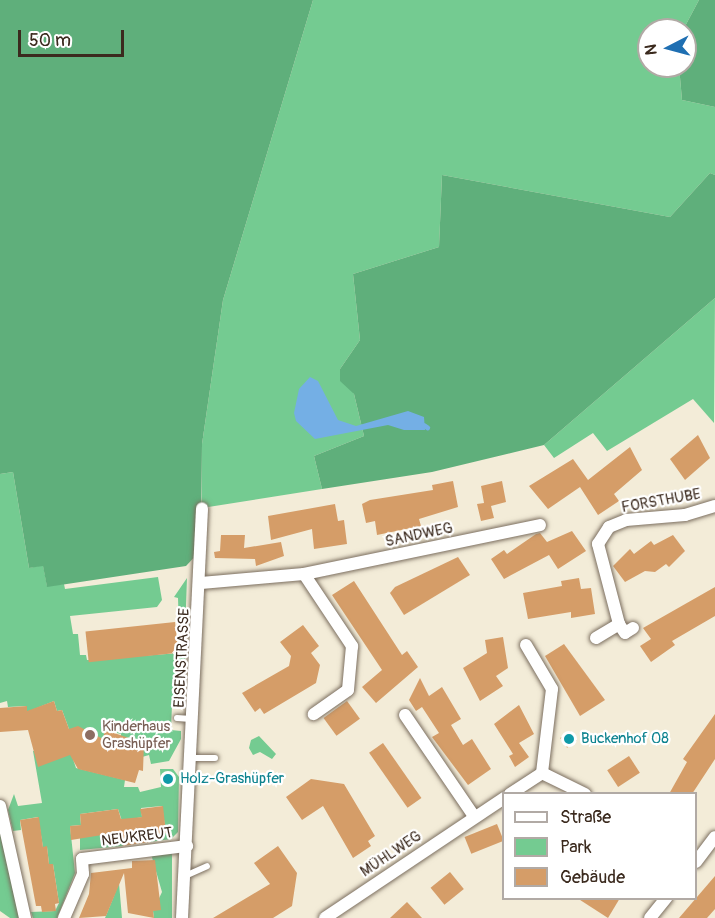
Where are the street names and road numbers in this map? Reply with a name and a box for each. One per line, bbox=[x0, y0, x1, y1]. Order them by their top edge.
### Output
street label: FORSTHUBE bbox=[620, 485, 702, 517]
street label: SANDWEG bbox=[384, 519, 454, 551]
street label: EISENSTRASSE bbox=[170, 608, 194, 708]
street label: NEUKREUT bbox=[100, 824, 174, 850]
street label: MÜHLWEG bbox=[357, 827, 425, 881]

